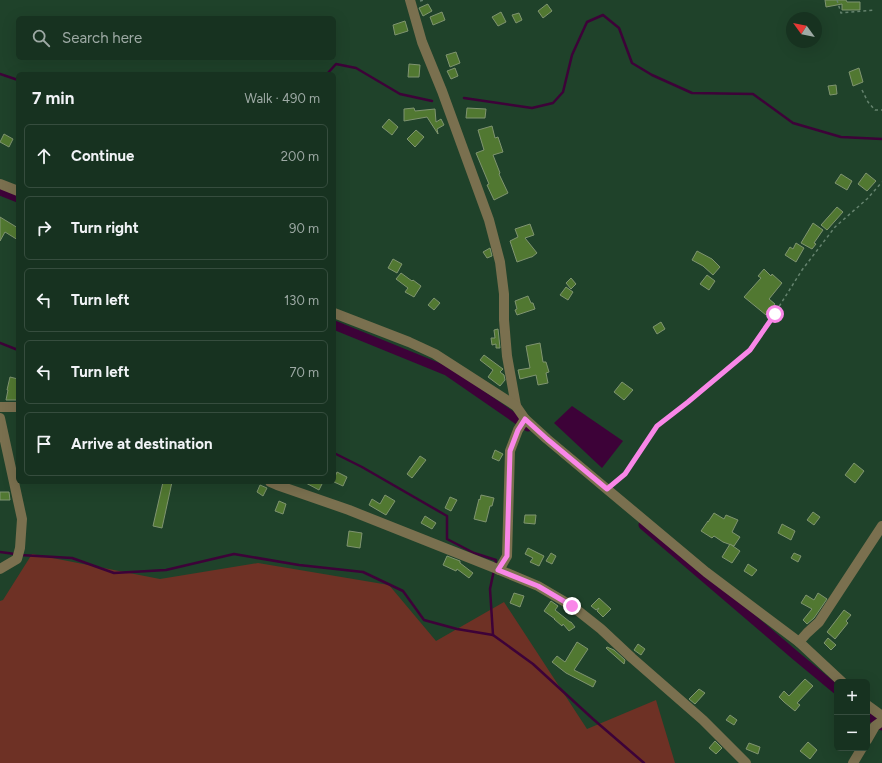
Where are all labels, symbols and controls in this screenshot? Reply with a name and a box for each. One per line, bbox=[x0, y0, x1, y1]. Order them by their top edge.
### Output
north arrow bbox=[786, 12, 822, 48]
search box bbox=[16, 16, 336, 60]
icon: search bbox=[30, 27, 52, 49]
text: Search here bbox=[62, 29, 142, 47]
text: 7 min bbox=[32, 88, 74, 108]
text: Walk · 490 m bbox=[244, 91, 320, 106]
icon: ahead bbox=[33, 145, 55, 167]
text: Continue bbox=[71, 147, 134, 165]
text: 200 m bbox=[281, 149, 319, 164]
icon: right bbox=[33, 217, 55, 239]
text: Turn right bbox=[71, 219, 139, 237]
text: 90 m bbox=[289, 221, 319, 236]
icon: left bbox=[33, 289, 55, 311]
text: Turn left bbox=[71, 291, 129, 309]
text: 130 m bbox=[284, 293, 319, 308]
route start bbox=[766, 305, 784, 323]
icon: left bbox=[33, 361, 55, 383]
text: Turn left bbox=[71, 363, 129, 381]
text: 70 m bbox=[289, 365, 319, 380]
icon: arrive bbox=[33, 433, 55, 455]
text: Arrive at destination bbox=[71, 435, 212, 453]
route end bbox=[563, 597, 581, 615]
map controls bbox=[834, 679, 870, 751]
button: + bbox=[834, 679, 870, 715]
button: − bbox=[834, 715, 870, 751]

